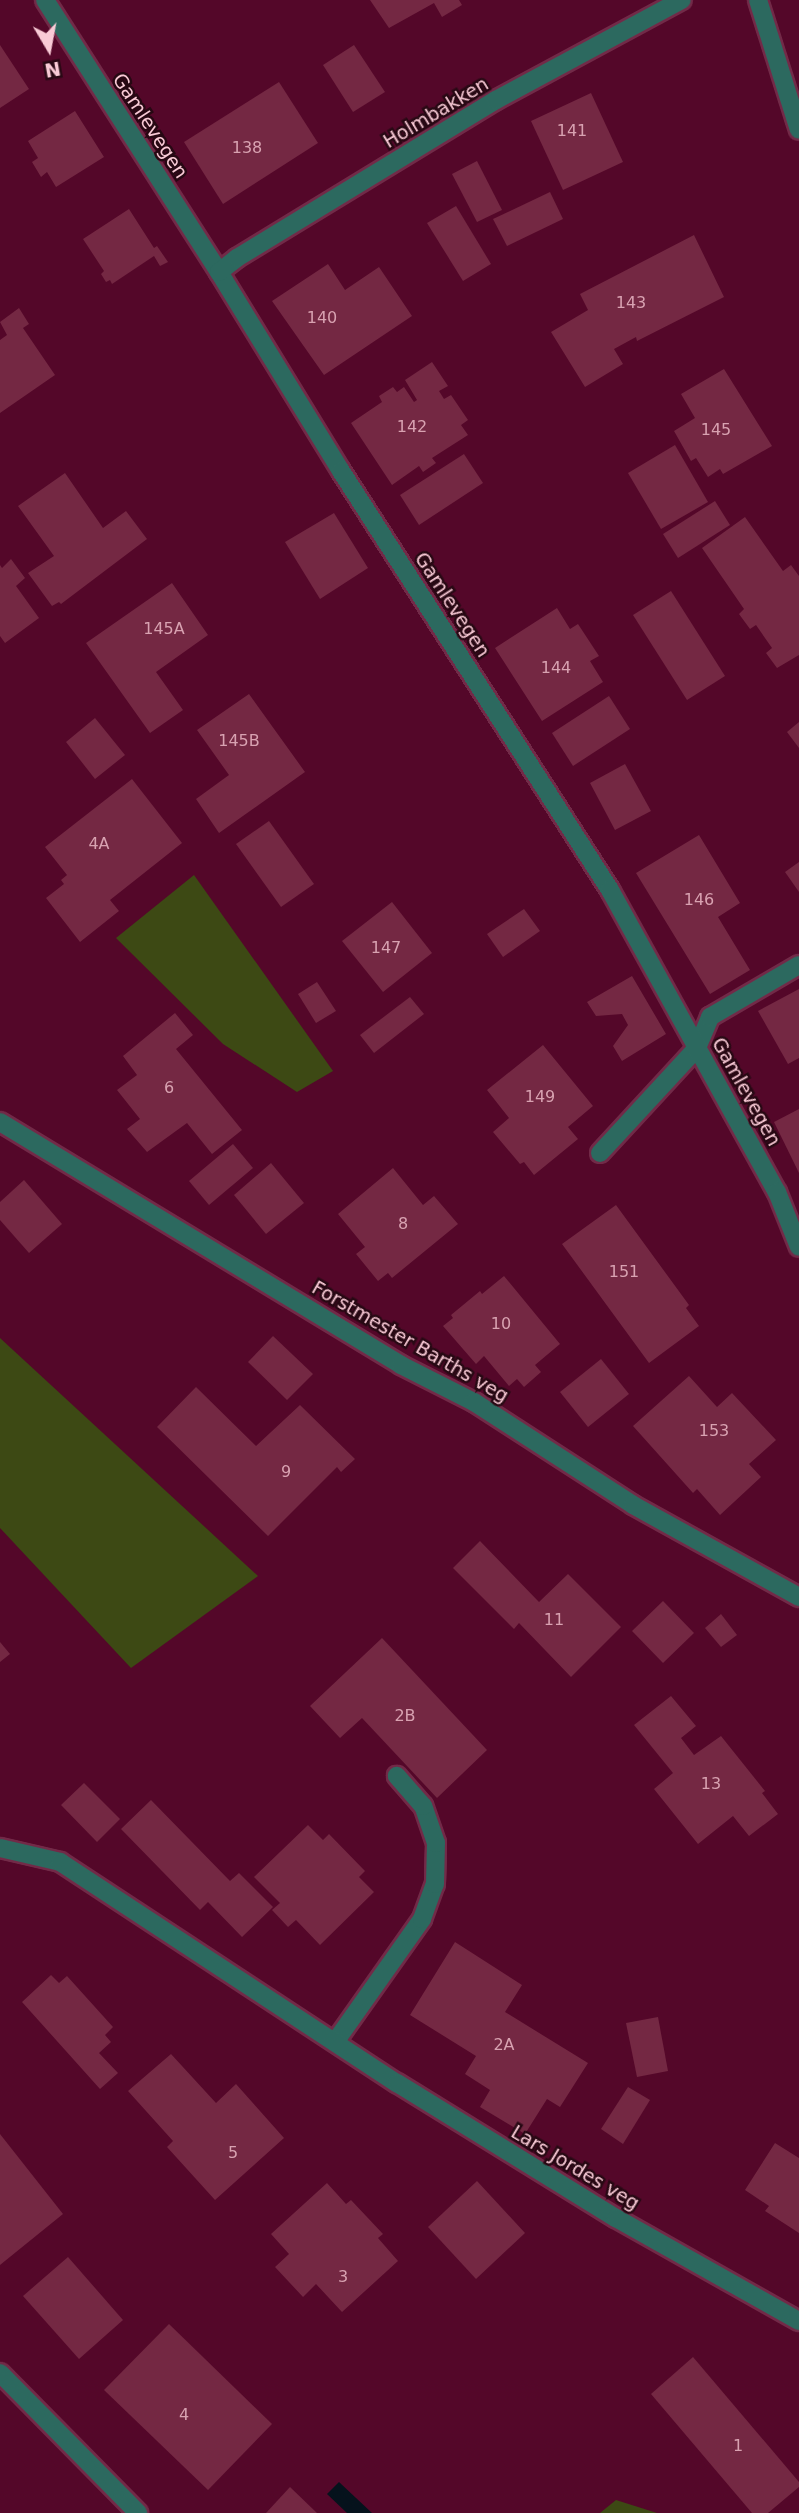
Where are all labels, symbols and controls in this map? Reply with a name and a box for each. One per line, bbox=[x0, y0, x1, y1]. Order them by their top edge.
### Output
north arrow bbox=[14, 14, 84, 84]
text: N bbox=[43, 57, 62, 82]
street label: Gamlevegen bbox=[108, 69, 192, 183]
street label: Holmbakken bbox=[379, 73, 493, 153]
house number: 141 bbox=[557, 121, 587, 141]
house number: 138 bbox=[232, 138, 262, 158]
house number: 143 bbox=[616, 293, 646, 313]
house number: 140 bbox=[307, 308, 337, 328]
house number: 142 bbox=[397, 417, 427, 437]
house number: 145 bbox=[701, 420, 731, 440]
street label: Gamlevegen bbox=[410, 548, 494, 662]
house number: 145A bbox=[143, 619, 185, 639]
house number: 144 bbox=[541, 658, 571, 678]
house number: 145B bbox=[218, 731, 260, 751]
house number: 4A bbox=[88, 834, 110, 854]
house number: 146 bbox=[684, 890, 714, 910]
house number: 147 bbox=[371, 938, 401, 958]
street label: Gamlevegen bbox=[707, 1034, 785, 1150]
house number: 6 bbox=[164, 1078, 174, 1098]
house number: 149 bbox=[525, 1087, 555, 1107]
house number: 8 bbox=[398, 1214, 408, 1234]
house number: 151 bbox=[609, 1262, 639, 1282]
street label: Forstmester Barths veg bbox=[308, 1276, 512, 1408]
house number: 10 bbox=[491, 1314, 511, 1334]
house number: 153 bbox=[699, 1421, 729, 1441]
house number: 9 bbox=[281, 1462, 291, 1482]
house number: 11 bbox=[544, 1610, 564, 1630]
house number: 2B bbox=[394, 1706, 416, 1726]
house number: 13 bbox=[701, 1774, 721, 1794]
house number: 2A bbox=[493, 2035, 515, 2055]
street label: Lars Jordes veg bbox=[507, 2121, 643, 2215]
house number: 5 bbox=[228, 2143, 238, 2163]
house number: 3 bbox=[338, 2267, 348, 2287]
house number: 4 bbox=[179, 2405, 189, 2425]
house number: 1 bbox=[733, 2436, 743, 2456]

